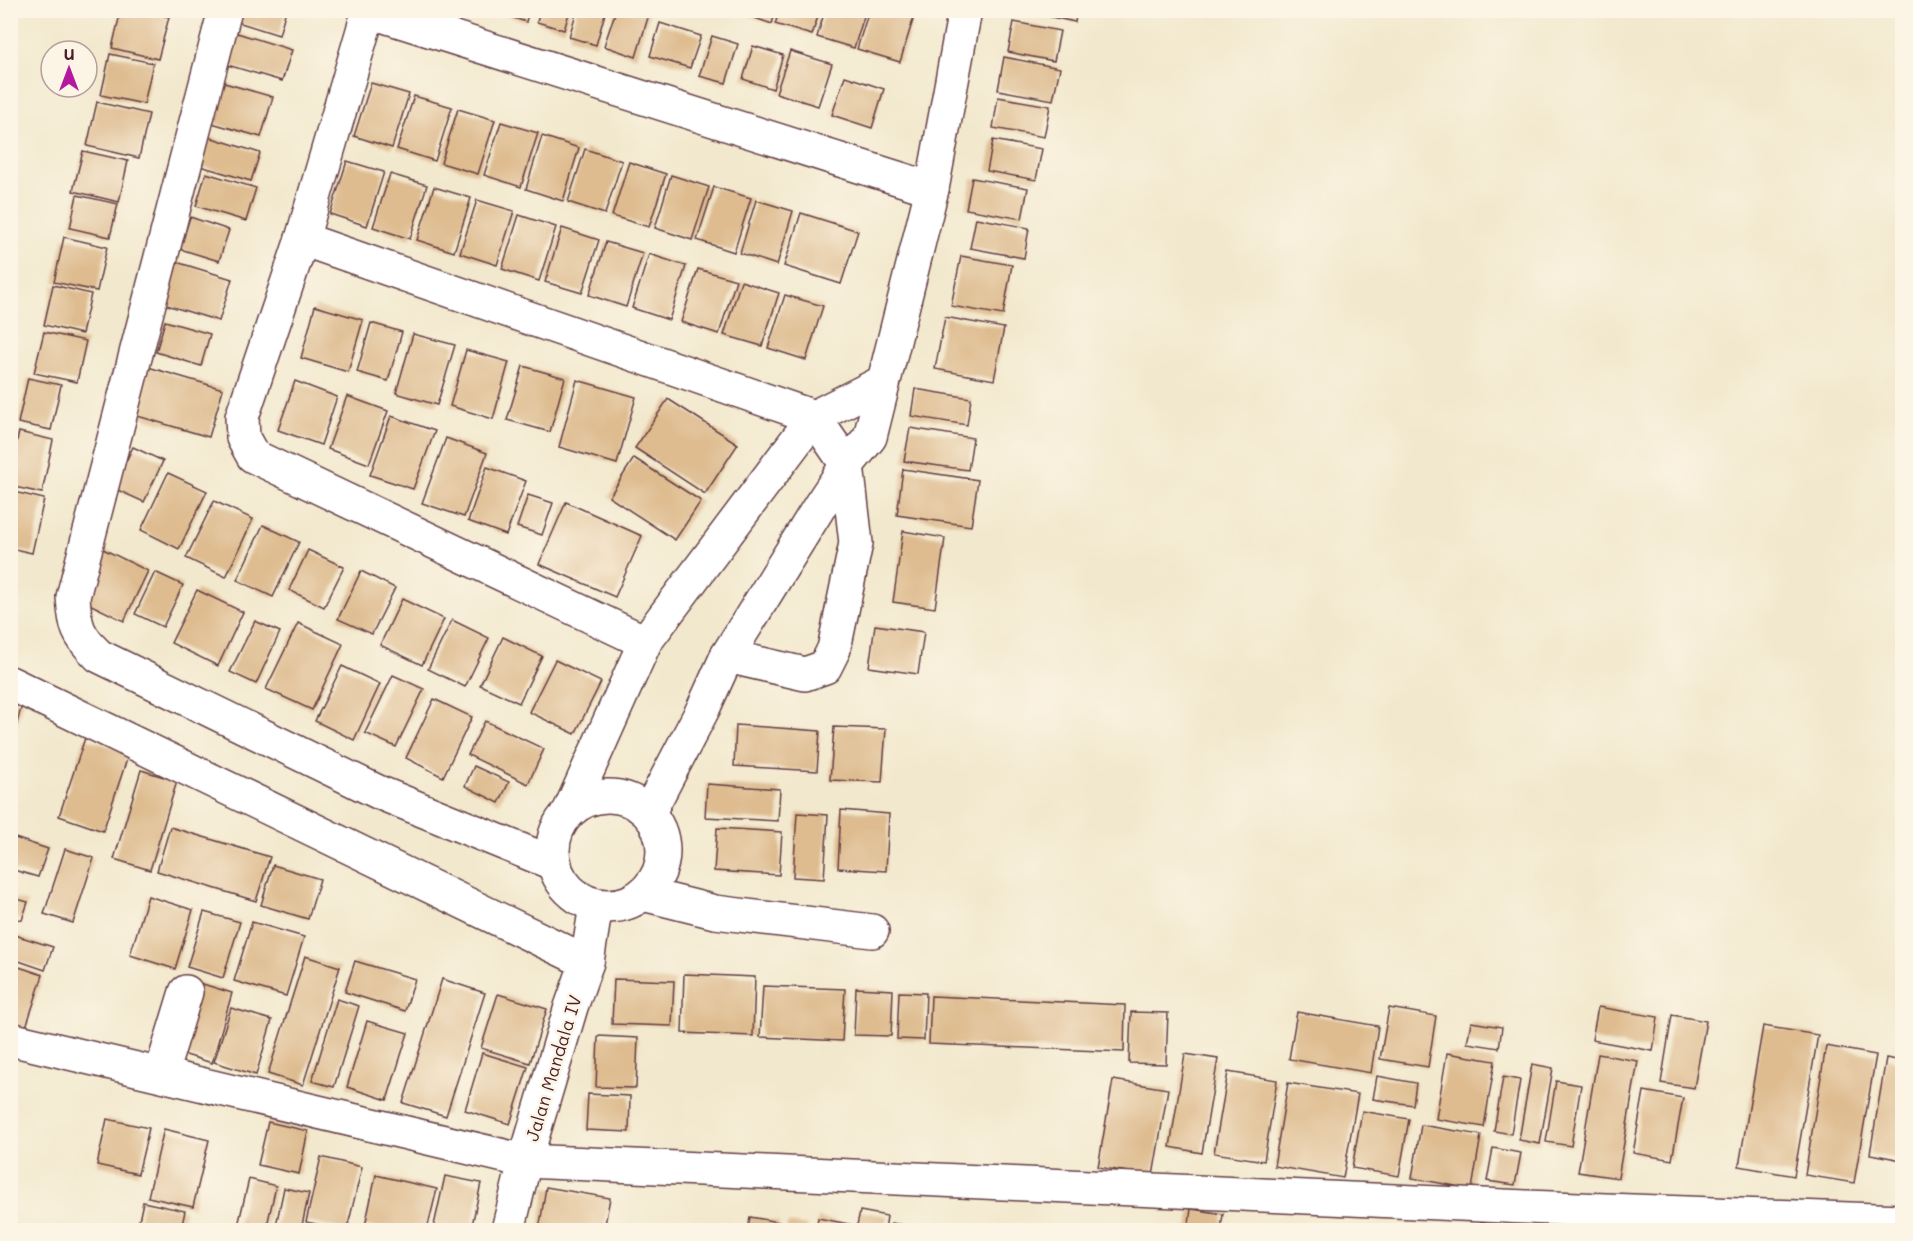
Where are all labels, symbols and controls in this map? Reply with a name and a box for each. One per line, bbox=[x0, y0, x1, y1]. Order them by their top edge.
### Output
north arrow bbox=[39, 39, 99, 99]
text: U bbox=[63, 43, 75, 64]
street label: Jalan Mandala IV bbox=[519, 992, 587, 1144]

